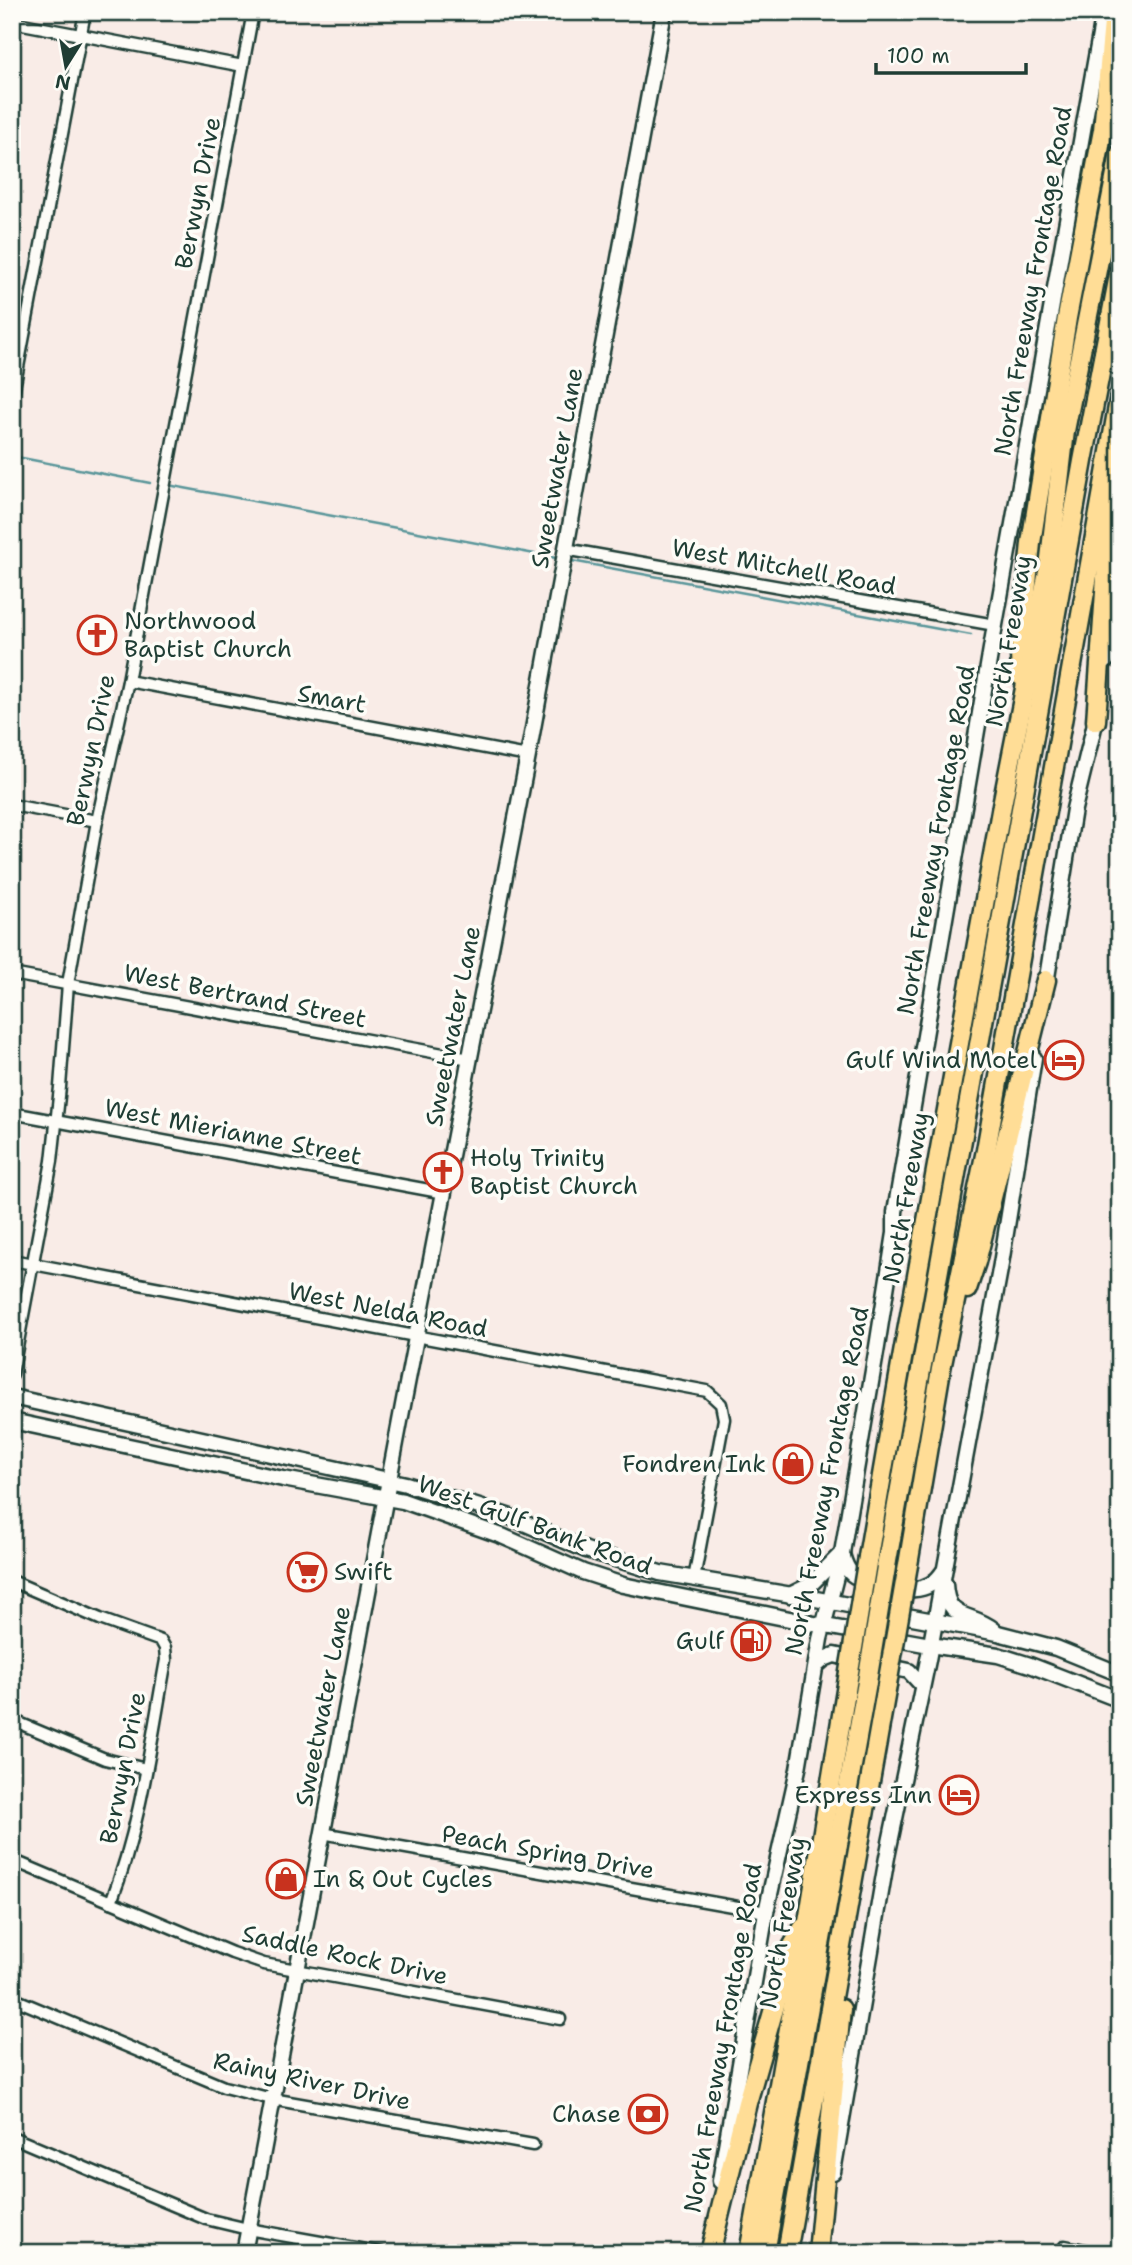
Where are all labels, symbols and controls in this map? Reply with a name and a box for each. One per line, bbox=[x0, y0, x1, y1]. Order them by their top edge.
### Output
north arrow bbox=[32, 32, 102, 102]
scale bar bbox=[876, 32, 1027, 76]
text: 100 m bbox=[887, 42, 950, 70]
text: N bbox=[53, 68, 73, 96]
street label: North Freeway Frontage Road bbox=[986, 104, 1080, 458]
street label: Berwyn Drive bbox=[168, 114, 228, 272]
street label: Sweetwater Lane bbox=[524, 365, 590, 571]
street label: West Mitchell Road bbox=[669, 532, 899, 602]
street label: North Freeway bbox=[978, 553, 1040, 729]
place label: Northwood Baptist Church bbox=[124, 605, 292, 665]
church icon: Northwood Baptist Church bbox=[76, 614, 118, 656]
street label: North Freeway Frontage Road bbox=[889, 663, 983, 1017]
street label: Berwyn Drive bbox=[59, 671, 123, 829]
street label: Smart bbox=[295, 677, 369, 721]
street label: Sweetwater Lane bbox=[418, 923, 488, 1129]
street label: West Bertrand Street bbox=[121, 957, 369, 1035]
hotel icon: Gulf Wind Motel bbox=[1043, 1039, 1085, 1081]
place label: Gulf Wind Motel bbox=[845, 1044, 1038, 1076]
street label: West Mierianne Street bbox=[102, 1091, 364, 1173]
street label: North Freeway bbox=[875, 1110, 937, 1286]
place label: Holy Trinity Baptist Church bbox=[470, 1142, 638, 1202]
church icon: Holy Trinity Baptist Church bbox=[422, 1151, 464, 1193]
street label: West Nelda Road bbox=[286, 1275, 490, 1345]
street label: North Freeway Frontage Road bbox=[777, 1304, 877, 1658]
shop icon: Fondren Ink bbox=[772, 1443, 814, 1485]
place label: Fondren Ink bbox=[622, 1448, 766, 1480]
street label: West Gulf Bank Road bbox=[413, 1468, 657, 1582]
supermarket icon: Swift bbox=[286, 1551, 328, 1593]
place label: Swift bbox=[334, 1556, 393, 1588]
street label: Sweetwater Lane bbox=[288, 1603, 358, 1809]
fuel station icon: Gulf bbox=[730, 1620, 772, 1662]
place label: Gulf bbox=[676, 1625, 725, 1657]
street label: Berwyn Drive bbox=[93, 1689, 153, 1847]
hotel icon: Express Inn bbox=[938, 1774, 980, 1816]
place label: Express Inn bbox=[795, 1779, 932, 1811]
street label: Peach Spring Drive bbox=[439, 1818, 657, 1886]
street label: North Freeway bbox=[752, 1835, 814, 2011]
shop icon: In & Out Cycles bbox=[265, 1858, 307, 1900]
street label: North Freeway Frontage Road bbox=[676, 1861, 770, 2215]
place label: In & Out Cycles bbox=[313, 1863, 493, 1895]
street label: Saddle Rock Drive bbox=[239, 1918, 451, 1992]
street label: Rainy River Drive bbox=[210, 2044, 414, 2118]
bank icon: Chase bbox=[627, 2093, 669, 2135]
place label: Chase bbox=[552, 2098, 621, 2130]

